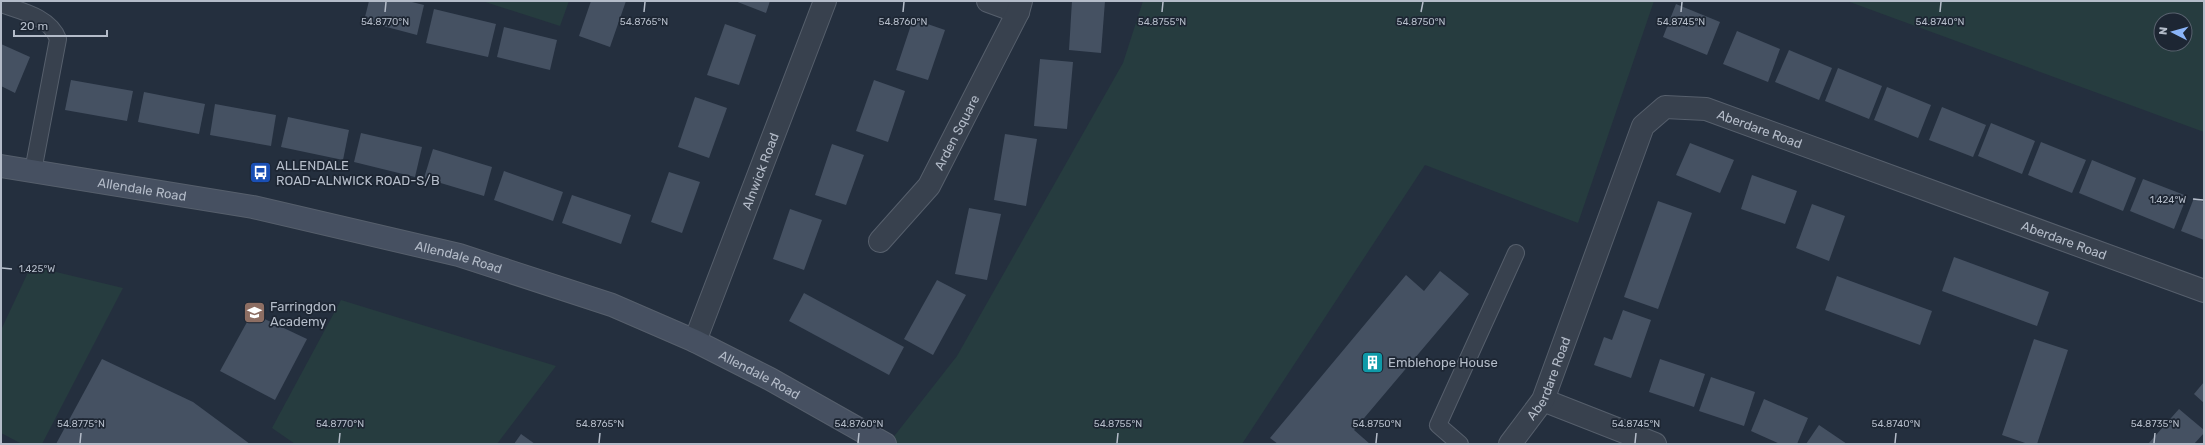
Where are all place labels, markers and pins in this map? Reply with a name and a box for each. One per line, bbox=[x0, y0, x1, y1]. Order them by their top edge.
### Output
place label: ALLENDALE ROAD-ALNWICK ROAD-S/B bbox=[276, 158, 440, 188]
bus stop icon: ALLENDALE ROAD-ALNWICK ROAD-S/B bbox=[248, 159, 274, 185]
place label: Farringdon Academy bbox=[270, 299, 336, 329]
school or university icon: Farringdon Academy bbox=[241, 300, 267, 326]
building icon: Emblehope House bbox=[1359, 349, 1385, 375]
place label: Emblehope House bbox=[1388, 355, 1498, 370]

